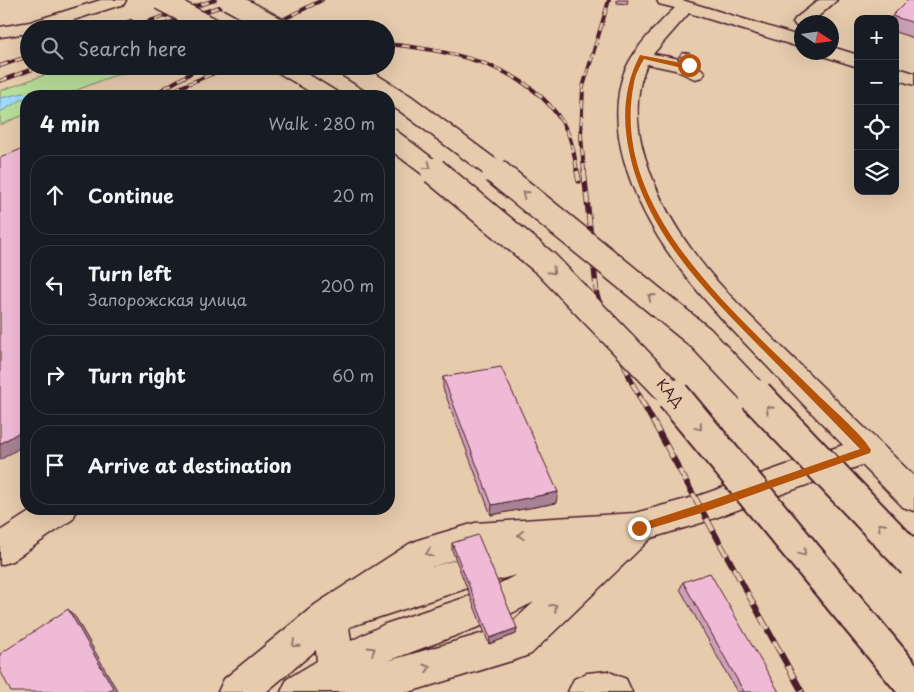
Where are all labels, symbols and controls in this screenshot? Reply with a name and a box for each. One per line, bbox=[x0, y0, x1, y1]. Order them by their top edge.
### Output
north arrow bbox=[794, 15, 839, 60]
map controls bbox=[854, 15, 899, 195]
button: + bbox=[854, 15, 899, 60]
search box bbox=[20, 20, 395, 75]
icon: search bbox=[38, 34, 66, 62]
text: Search here bbox=[78, 34, 187, 62]
route start bbox=[678, 54, 701, 77]
button: − bbox=[854, 60, 899, 105]
button: locate bbox=[854, 105, 899, 150]
text: 4 min bbox=[40, 107, 100, 139]
text: Walk · 280 m bbox=[268, 111, 375, 135]
button: layers bbox=[854, 150, 899, 195]
one-way arrow bbox=[422, 160, 432, 169]
icon: ahead bbox=[41, 181, 69, 209]
text: Continue bbox=[88, 181, 174, 209]
text: 20 m bbox=[333, 183, 374, 207]
one-way arrow bbox=[522, 192, 531, 200]
text: Turn left bbox=[88, 259, 172, 287]
one-way arrow bbox=[547, 265, 556, 274]
icon: left bbox=[41, 271, 69, 299]
text: 200 m bbox=[321, 273, 374, 297]
text: Запорожская улица bbox=[88, 287, 247, 311]
one-way arrow bbox=[648, 294, 657, 302]
icon: right bbox=[41, 361, 69, 389]
text: Turn right bbox=[88, 361, 186, 389]
text: 60 m bbox=[332, 363, 374, 387]
street label: КАД bbox=[652, 374, 689, 412]
one-way arrow bbox=[766, 405, 775, 414]
one-way arrow bbox=[694, 422, 703, 431]
icon: arrive bbox=[41, 451, 69, 479]
text: Arrive at destination bbox=[88, 451, 292, 479]
route end bbox=[628, 517, 651, 540]
one-way arrow bbox=[878, 523, 887, 532]
one-way arrow bbox=[516, 529, 524, 540]
one-way arrow bbox=[425, 547, 433, 557]
one-way arrow bbox=[797, 547, 806, 556]
one-way arrow bbox=[548, 604, 557, 613]
one-way arrow bbox=[291, 639, 300, 648]
one-way arrow bbox=[367, 646, 376, 656]
one-way arrow bbox=[422, 663, 430, 673]

